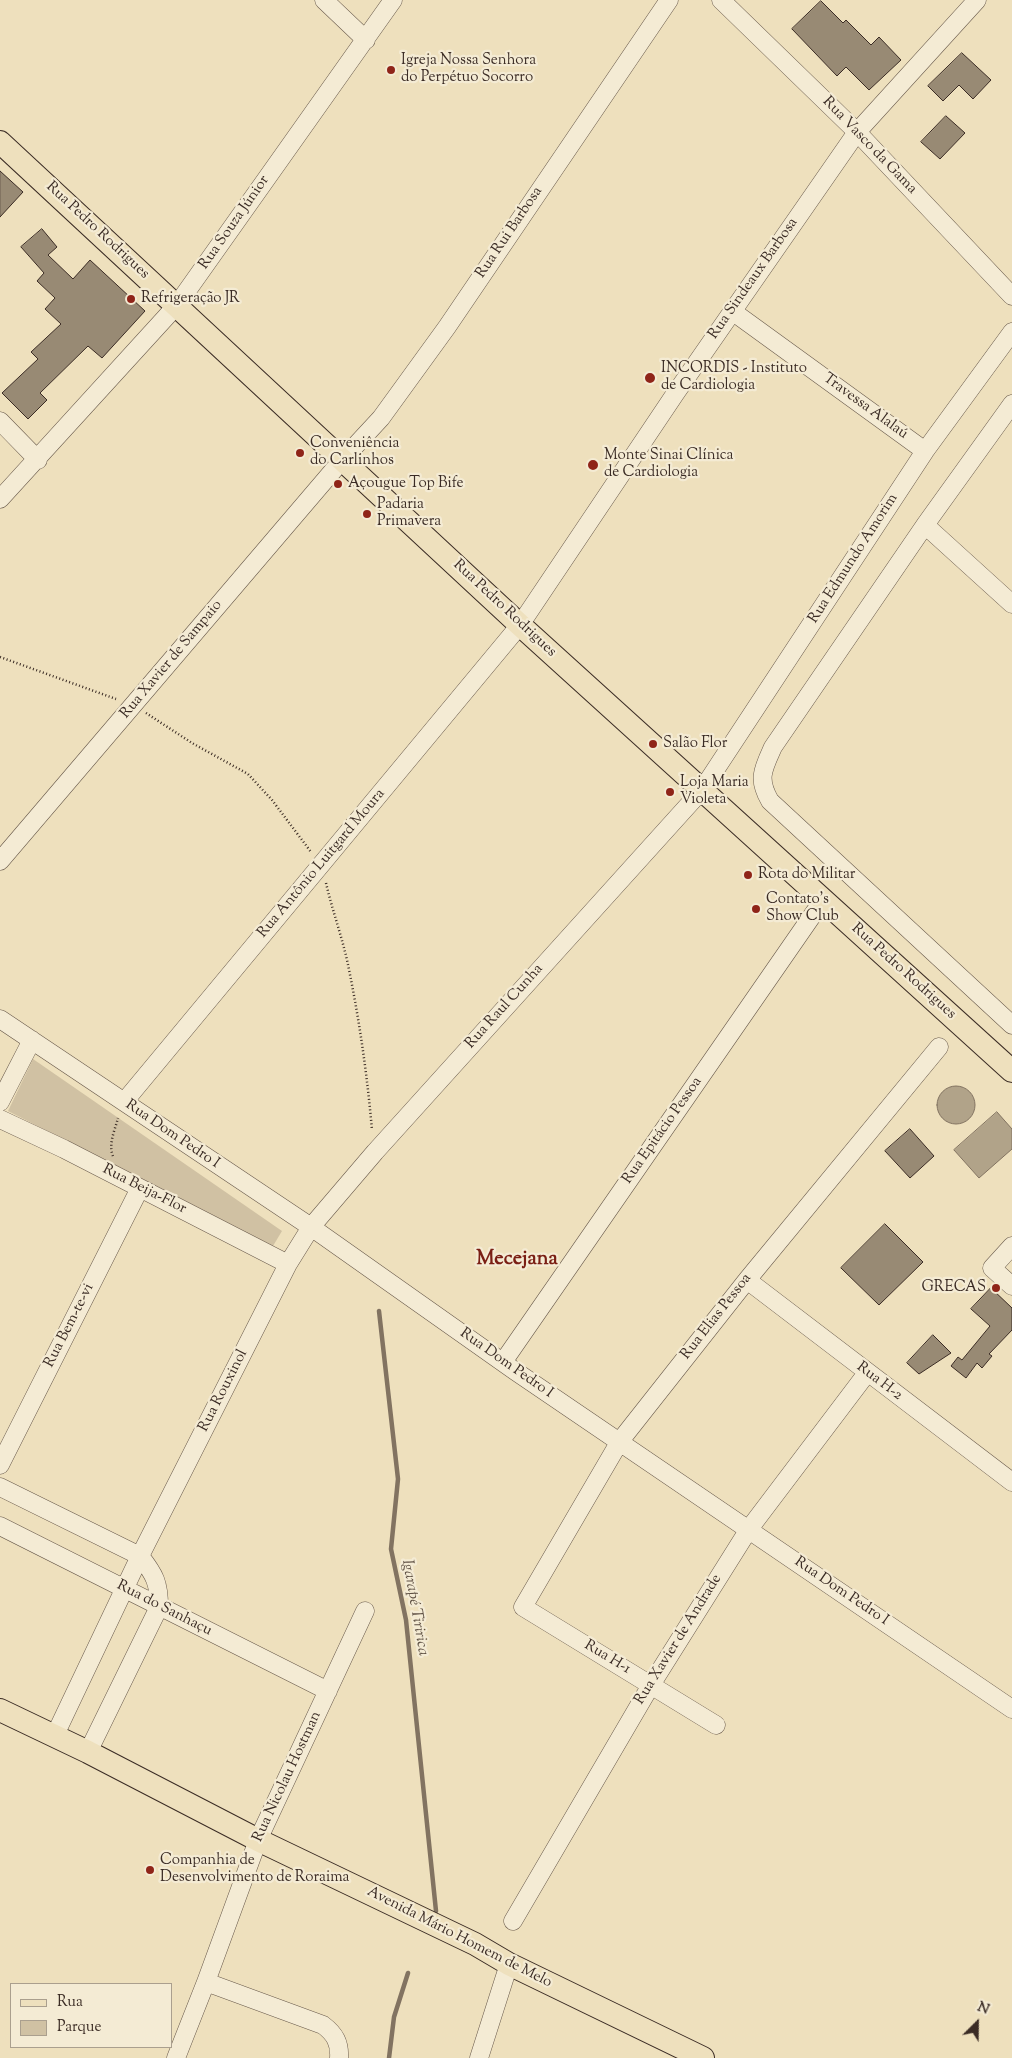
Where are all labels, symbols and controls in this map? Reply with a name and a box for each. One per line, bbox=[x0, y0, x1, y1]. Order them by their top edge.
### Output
place label: Igreja Nossa Senhora do Perpétuo Socorro bbox=[401, 52, 536, 87]
marker: Igreja Nossa Senhora do Perpétuo Socorro bbox=[385, 64, 397, 76]
street label: Rua Vasco da Gama bbox=[818, 94, 920, 198]
street label: Rua Souza Júnior bbox=[196, 173, 274, 273]
street label: Rua Pedro Rodrigues bbox=[42, 178, 152, 284]
street label: Rua Rui Barbosa bbox=[473, 184, 547, 282]
street label: Rua Sindeaux Barbosa bbox=[705, 215, 803, 343]
place label: Refrigeração JR bbox=[141, 290, 240, 308]
marker: Refrigeração JR bbox=[125, 293, 137, 305]
place label: INCORDIS - Instituto de Cardiologia bbox=[661, 360, 807, 395]
street label: Travessa Alalaú bbox=[819, 370, 911, 444]
marker: INCORDIS - Instituto de Cardiologia bbox=[643, 371, 657, 385]
place label: Conveniência do Carlinhos bbox=[310, 435, 399, 470]
marker: Conveniência do Carlinhos bbox=[294, 447, 306, 459]
place label: Monte Sinai Clínica de Cardiologia bbox=[604, 447, 734, 482]
marker: Monte Sinai Clínica de Cardiologia bbox=[586, 458, 600, 472]
place label: Açougue Top Bife bbox=[348, 475, 464, 493]
marker: Açougue Top Bife bbox=[332, 478, 344, 490]
street label: Rua Edmundo Amorim bbox=[805, 491, 903, 627]
place label: Padaria Primavera bbox=[377, 496, 441, 531]
marker: Padaria Primavera bbox=[361, 508, 373, 520]
street label: Rua Pedro Rodrigues bbox=[449, 556, 559, 662]
street label: Rua Xavier de Sampaio bbox=[117, 597, 227, 723]
place label: Salão Flor bbox=[663, 735, 727, 753]
marker: Salão Flor bbox=[647, 738, 659, 750]
place label: Loja Maria Violeta bbox=[680, 774, 749, 809]
street label: Rua Antônio Luitgard Moura bbox=[254, 786, 390, 942]
marker: Loja Maria Violeta bbox=[664, 786, 676, 798]
place label: Rota do Militar bbox=[758, 866, 855, 884]
marker: Rota do Militar bbox=[742, 869, 754, 881]
place label: Contato's Show Club bbox=[766, 891, 839, 926]
marker: Contato's Show Club bbox=[750, 903, 762, 915]
street label: Rua Pedro Rodrigues bbox=[847, 920, 959, 1024]
street label: Rua Raul Cunha bbox=[462, 961, 548, 1053]
street label: Rua Epitácio Pessoa bbox=[619, 1074, 707, 1188]
street label: Rua Dom Pedro I bbox=[121, 1097, 223, 1173]
street label: Rua Beija-Flor bbox=[99, 1161, 189, 1219]
district label: Mecejana bbox=[476, 1249, 558, 1273]
street label: Rua Elias Pessoa bbox=[678, 1270, 756, 1364]
place label: GRECAS bbox=[922, 1279, 986, 1297]
street label: Rua Bem-te-vi bbox=[41, 1281, 99, 1371]
marker: GRECAS bbox=[990, 1282, 1002, 1294]
street label: Rua Dom Pedro I bbox=[456, 1325, 556, 1403]
street label: Rua Rouxinol bbox=[196, 1347, 252, 1435]
street label: Rua H-2 bbox=[852, 1359, 906, 1405]
street label: Rua Dom Pedro I bbox=[790, 1554, 892, 1630]
water label: Igarapé Tiririca bbox=[396, 1558, 432, 1658]
street label: Rua Xavier de Andrade bbox=[632, 1572, 726, 1708]
street label: Rua do Sanhaçu bbox=[113, 1577, 215, 1641]
street label: Rua H-1 bbox=[581, 1637, 633, 1679]
street label: Rua Nicolau Hostman bbox=[250, 1709, 326, 1845]
place label: Companhia de Desenvolvimento de Roraima bbox=[160, 1852, 350, 1887]
marker: Companhia de Desenvolvimento de Roraima bbox=[144, 1864, 156, 1876]
street label: Avenida Mário Homem de Melo bbox=[363, 1883, 555, 1993]
legend bbox=[10, 1983, 172, 2048]
text: Rua bbox=[57, 1992, 83, 2013]
north arrow bbox=[952, 1998, 1002, 2048]
text: N bbox=[974, 1998, 992, 2021]
text: Parque bbox=[57, 2017, 101, 2038]

